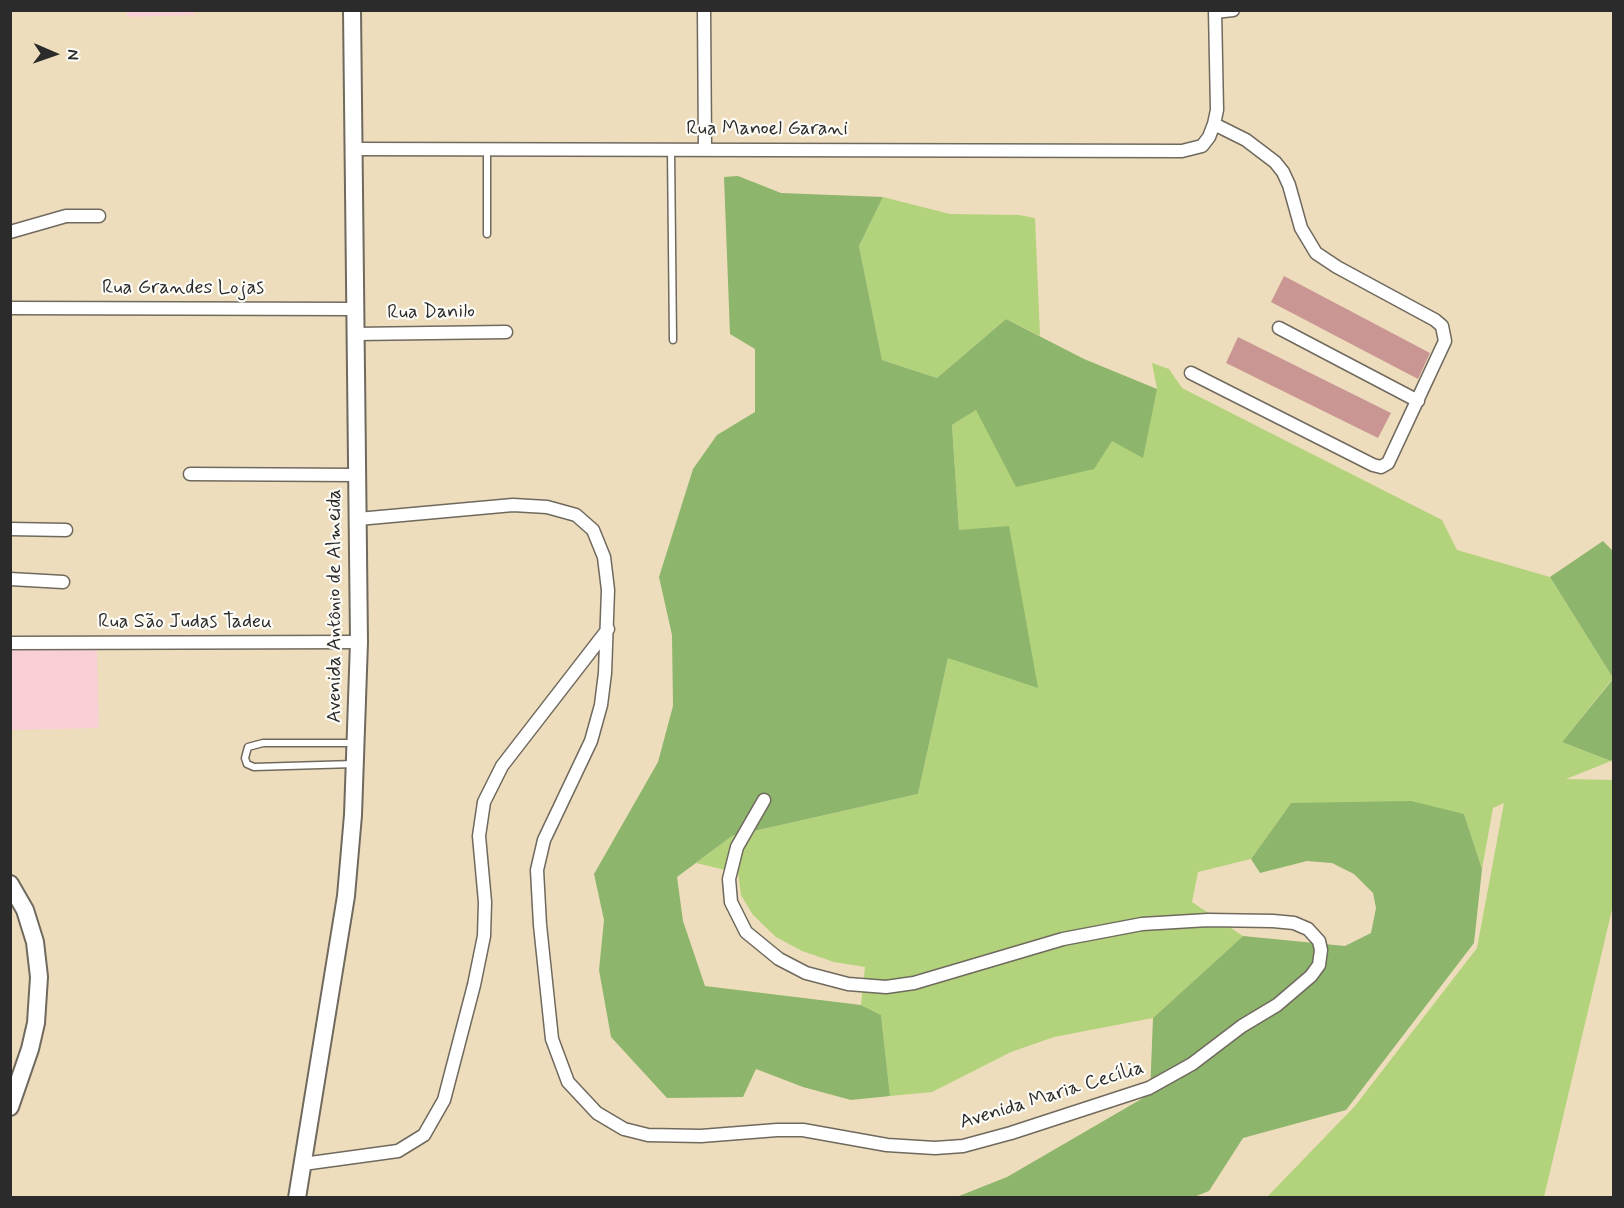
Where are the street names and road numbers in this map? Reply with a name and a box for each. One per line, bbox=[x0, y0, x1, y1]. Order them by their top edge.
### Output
street label: Rua Manoel Garani bbox=[686, 118, 848, 142]
street label: Rua Grandes Lojas bbox=[102, 277, 264, 301]
street label: Rua Danilo bbox=[387, 300, 475, 326]
street label: Avenida Antônio de Almeida bbox=[324, 489, 348, 723]
street label: Rua São Judas Tadeu bbox=[98, 611, 272, 635]
street label: Avenida Maria Cecília bbox=[957, 1057, 1147, 1135]

